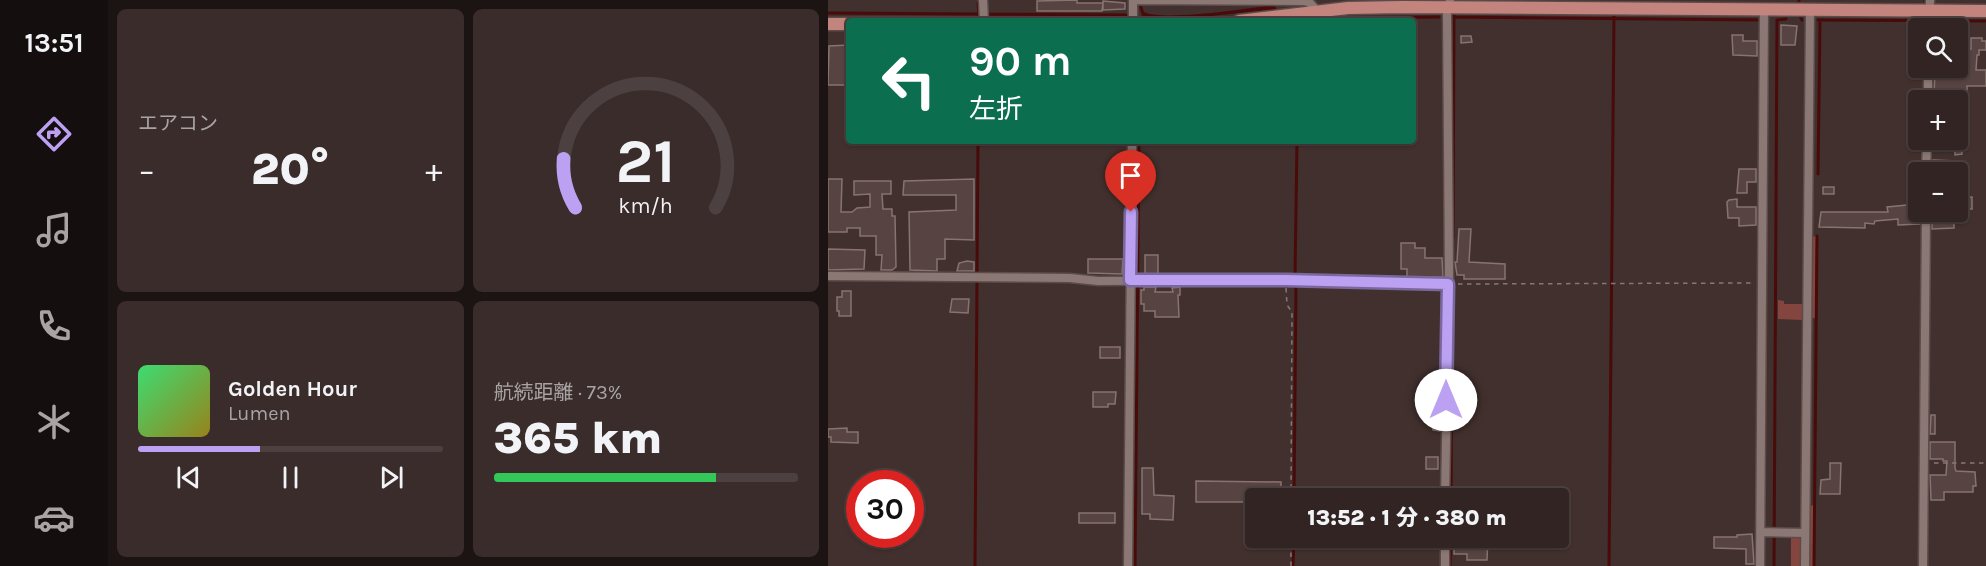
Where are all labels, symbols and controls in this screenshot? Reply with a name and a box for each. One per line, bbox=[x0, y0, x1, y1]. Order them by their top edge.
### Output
map controls bbox=[1908, 18, 1968, 222]
button: search bbox=[1908, 18, 1968, 78]
text: 13:51 bbox=[24, 27, 84, 59]
text: 90 m bbox=[969, 36, 1072, 86]
icon: left bbox=[870, 42, 948, 120]
button: + bbox=[1908, 90, 1968, 150]
text: 左折 bbox=[969, 93, 1023, 125]
text: エアコン bbox=[138, 112, 218, 135]
icon: directions bbox=[33, 113, 75, 155]
text: 21 bbox=[616, 125, 676, 198]
text: 20° bbox=[251, 143, 329, 195]
pin bbox=[1105, 150, 1156, 212]
text: − bbox=[138, 151, 155, 189]
text: + bbox=[425, 151, 442, 189]
icon: arrive bbox=[1114, 159, 1147, 192]
button: − bbox=[1908, 162, 1968, 222]
text: km/h bbox=[619, 193, 673, 218]
icon: music bbox=[33, 209, 75, 251]
icon: phone bbox=[33, 305, 75, 347]
position arrow bbox=[1414, 368, 1478, 432]
text: Golden Hour bbox=[228, 376, 357, 402]
text: 航続距離 · 73% bbox=[494, 381, 622, 404]
icon: climate bbox=[33, 401, 75, 443]
text: Lumen bbox=[228, 402, 291, 425]
text: 365 km bbox=[494, 412, 662, 464]
icon: previous bbox=[172, 461, 205, 494]
icon: pause bbox=[274, 461, 307, 494]
icon: next bbox=[375, 461, 408, 494]
speed limit sign: 30 bbox=[846, 470, 924, 548]
icon: car bbox=[33, 497, 75, 539]
text: 13:52 · 1 分 · 380 m bbox=[1307, 505, 1507, 531]

